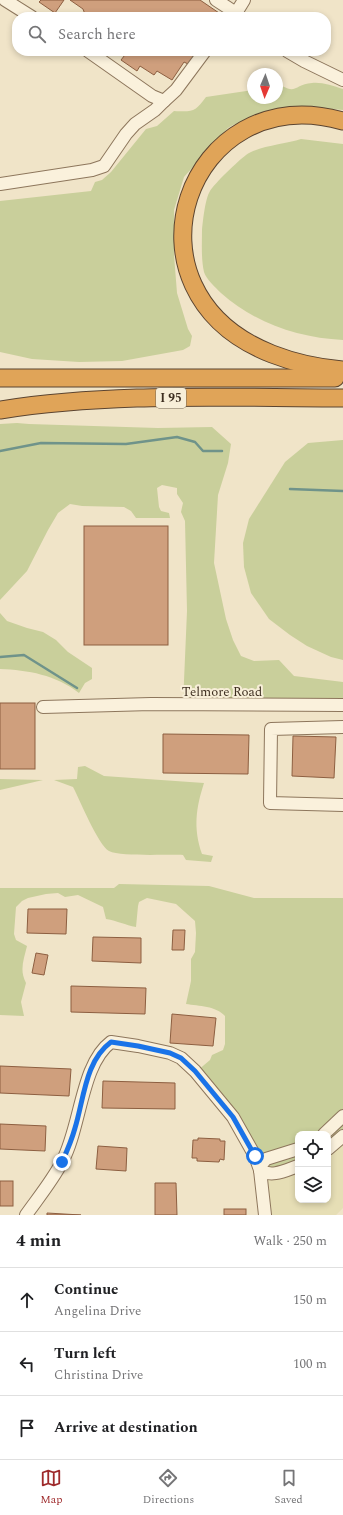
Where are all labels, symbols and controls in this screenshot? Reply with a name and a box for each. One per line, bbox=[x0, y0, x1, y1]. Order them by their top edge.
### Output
search box bbox=[12, 12, 331, 56]
icon: search bbox=[26, 23, 48, 45]
text: Search here bbox=[58, 23, 136, 46]
north arrow bbox=[247, 68, 283, 104]
road number: I 95 bbox=[156, 388, 186, 408]
street label: Telmore Road bbox=[182, 682, 262, 702]
map controls bbox=[295, 1131, 331, 1203]
button: locate bbox=[295, 1131, 331, 1167]
route start bbox=[246, 1147, 264, 1165]
route end bbox=[53, 1153, 71, 1171]
button: layers bbox=[295, 1167, 331, 1203]
text: 4 min bbox=[16, 1228, 61, 1254]
text: Walk · 250 m bbox=[253, 1231, 327, 1251]
text: Continue bbox=[54, 1278, 119, 1301]
icon: ahead bbox=[16, 1289, 38, 1311]
text: 150 m bbox=[293, 1290, 327, 1310]
text: Angelina Drive bbox=[54, 1301, 141, 1321]
text: Turn left bbox=[54, 1342, 116, 1365]
icon: left bbox=[16, 1353, 38, 1375]
text: 100 m bbox=[293, 1354, 327, 1374]
text: Christina Drive bbox=[54, 1365, 143, 1385]
text: Arrive at destination bbox=[54, 1416, 198, 1439]
icon: arrive bbox=[16, 1417, 38, 1439]
tab: Map bbox=[40, 1467, 62, 1508]
tab: Directions bbox=[143, 1467, 194, 1508]
tab: Saved bbox=[275, 1467, 303, 1508]

